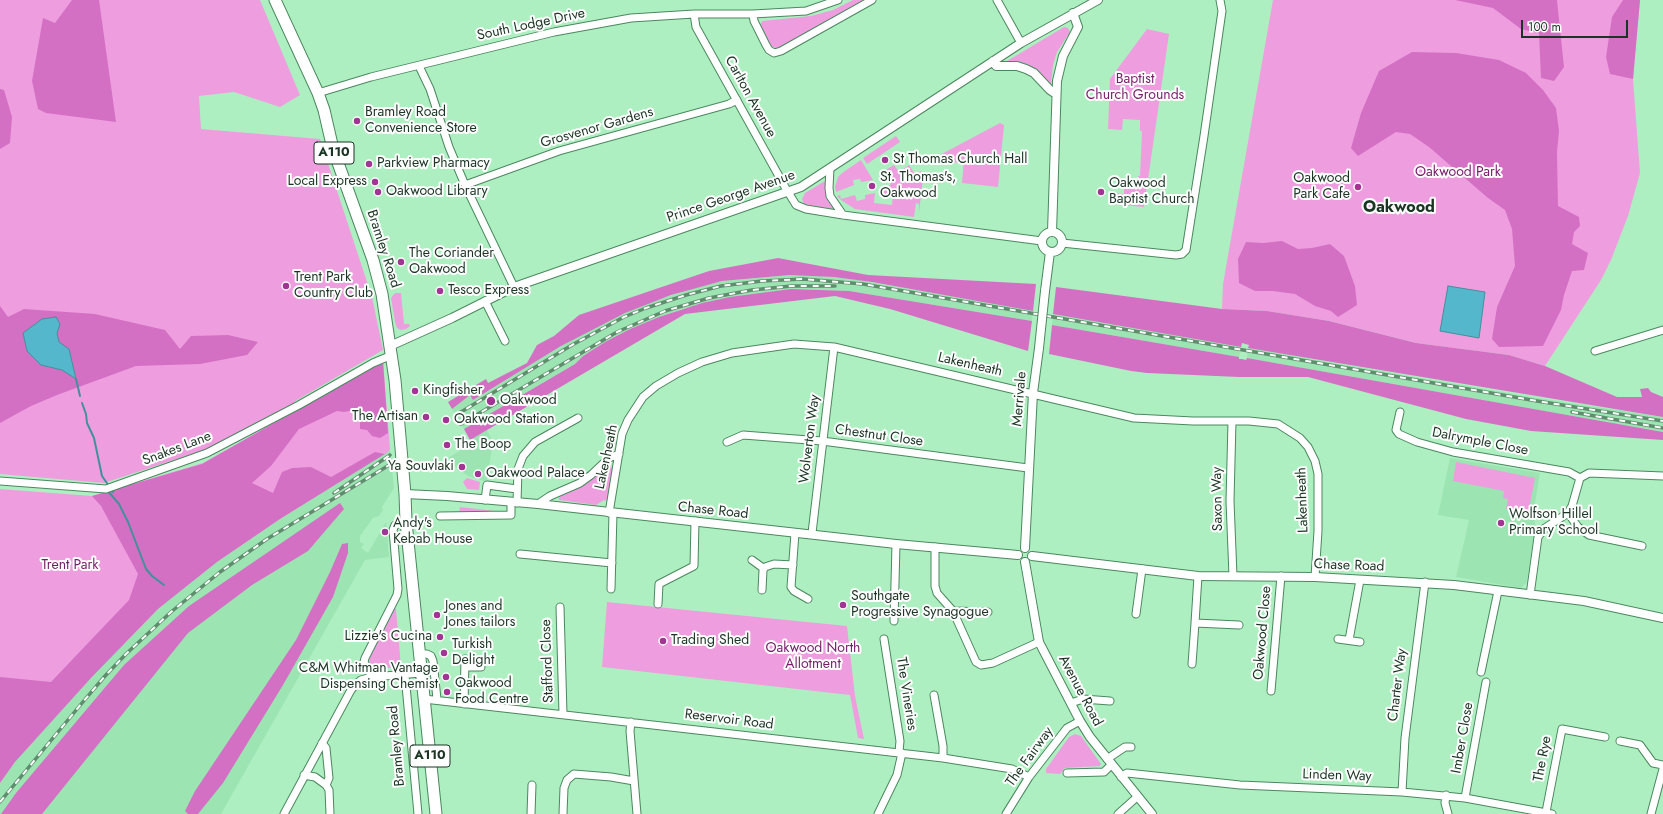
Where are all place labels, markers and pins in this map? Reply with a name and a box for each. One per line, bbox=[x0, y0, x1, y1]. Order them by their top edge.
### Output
place label: Bramley Road Convenience Store bbox=[365, 105, 477, 138]
marker: Bramley Road Convenience Store bbox=[352, 116, 362, 126]
place label: St Thomas Church Hall bbox=[893, 152, 1028, 168]
marker: St Thomas Church Hall bbox=[880, 155, 890, 165]
place label: Parkview Pharmacy bbox=[377, 156, 490, 172]
marker: Parkview Pharmacy bbox=[364, 159, 374, 169]
place label: St. Thomas's, Oakwood bbox=[880, 170, 956, 202]
place label: Oakwood Park Cafe bbox=[1293, 171, 1350, 204]
place label: Local Express bbox=[288, 174, 367, 190]
place label: Oakwood Baptist Church bbox=[1109, 176, 1195, 208]
marker: Local Express bbox=[370, 177, 380, 187]
marker: St. Thomas's, Oakwood bbox=[867, 181, 877, 191]
marker: Oakwood Park Cafe bbox=[1353, 182, 1363, 192]
place label: Oakwood Library bbox=[386, 184, 488, 200]
marker: Oakwood Library bbox=[373, 187, 383, 197]
marker: Oakwood Baptist Church bbox=[1096, 187, 1106, 197]
place label: The Coriander Oakwood bbox=[409, 246, 494, 278]
marker: The Coriander Oakwood bbox=[396, 257, 406, 267]
place label: Trent Park Country Club bbox=[294, 270, 373, 302]
marker: Trent Park Country Club bbox=[281, 281, 291, 291]
place label: Tesco Express bbox=[448, 283, 529, 299]
marker: Tesco Express bbox=[435, 286, 445, 296]
place label: Kingfisher bbox=[423, 383, 483, 399]
marker: Kingfisher bbox=[410, 386, 420, 396]
place label: Oakwood bbox=[500, 393, 557, 409]
marker: Oakwood bbox=[485, 395, 497, 407]
place label: The Artisan bbox=[352, 409, 418, 425]
marker: The Artisan bbox=[421, 412, 431, 422]
place label: Oakwood Station bbox=[454, 412, 555, 428]
marker: Oakwood Station bbox=[441, 415, 451, 425]
place label: The Boop bbox=[455, 437, 511, 453]
marker: The Boop bbox=[442, 440, 452, 450]
place label: Ya Souvlaki bbox=[388, 459, 454, 475]
marker: Ya Souvlaki bbox=[457, 462, 467, 472]
place label: Oakwood Palace bbox=[486, 466, 585, 482]
marker: Oakwood Palace bbox=[473, 469, 483, 479]
place label: Wolfson Hillel Primary School bbox=[1509, 507, 1598, 540]
place label: Andy's Kebab House bbox=[393, 516, 472, 548]
marker: Wolfson Hillel Primary School bbox=[1496, 518, 1506, 528]
marker: Andy's Kebab House bbox=[380, 527, 390, 537]
place label: Southgate Progressive Synagogue bbox=[851, 589, 989, 622]
place label: Jones and Jones tailors bbox=[445, 599, 515, 632]
marker: Southgate Progressive Synagogue bbox=[838, 600, 848, 610]
marker: Jones and Jones tailors bbox=[432, 610, 442, 620]
place label: Lizzie's Cucina bbox=[345, 629, 432, 645]
marker: Lizzie's Cucina bbox=[435, 632, 445, 642]
place label: Trading Shed bbox=[671, 633, 749, 649]
marker: Trading Shed bbox=[658, 636, 668, 646]
place label: Turkish Delight bbox=[452, 637, 494, 670]
marker: Turkish Delight bbox=[439, 648, 449, 658]
place label: C&M Whitman Vantage Dispensing Chemist bbox=[299, 661, 438, 694]
marker: C&M Whitman Vantage Dispensing Chemist bbox=[441, 672, 451, 682]
place label: Oakwood Food Centre bbox=[455, 676, 528, 708]
marker: Oakwood Food Centre bbox=[442, 687, 452, 697]

